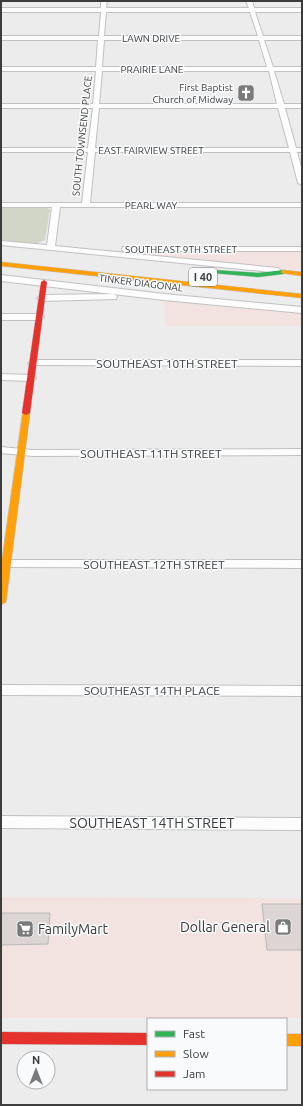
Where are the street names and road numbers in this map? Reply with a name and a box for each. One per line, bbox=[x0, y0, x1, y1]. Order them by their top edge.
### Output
street label: LAWN DRIVE bbox=[122, 33, 181, 44]
street label: PRAIRIE LANE bbox=[121, 64, 184, 75]
street label: SOUTH TOWNSEND PLACE bbox=[70, 75, 94, 197]
street label: EAST FAIRVIEW STREET bbox=[98, 145, 204, 156]
street label: PEARL WAY bbox=[125, 200, 177, 211]
street label: SOUTHEAST 9TH STREET bbox=[125, 244, 237, 255]
road number: I 40 bbox=[189, 268, 217, 286]
street label: TINKER DIAGONAL bbox=[98, 272, 184, 294]
street label: SOUTHEAST 10TH STREET bbox=[96, 357, 238, 370]
street label: SOUTHEAST 11TH STREET bbox=[80, 447, 222, 460]
street label: SOUTHEAST 12TH STREET bbox=[83, 558, 225, 571]
street label: SOUTHEAST 14TH PLACE bbox=[84, 684, 220, 697]
street label: SOUTHEAST 14TH STREET bbox=[70, 815, 235, 831]

